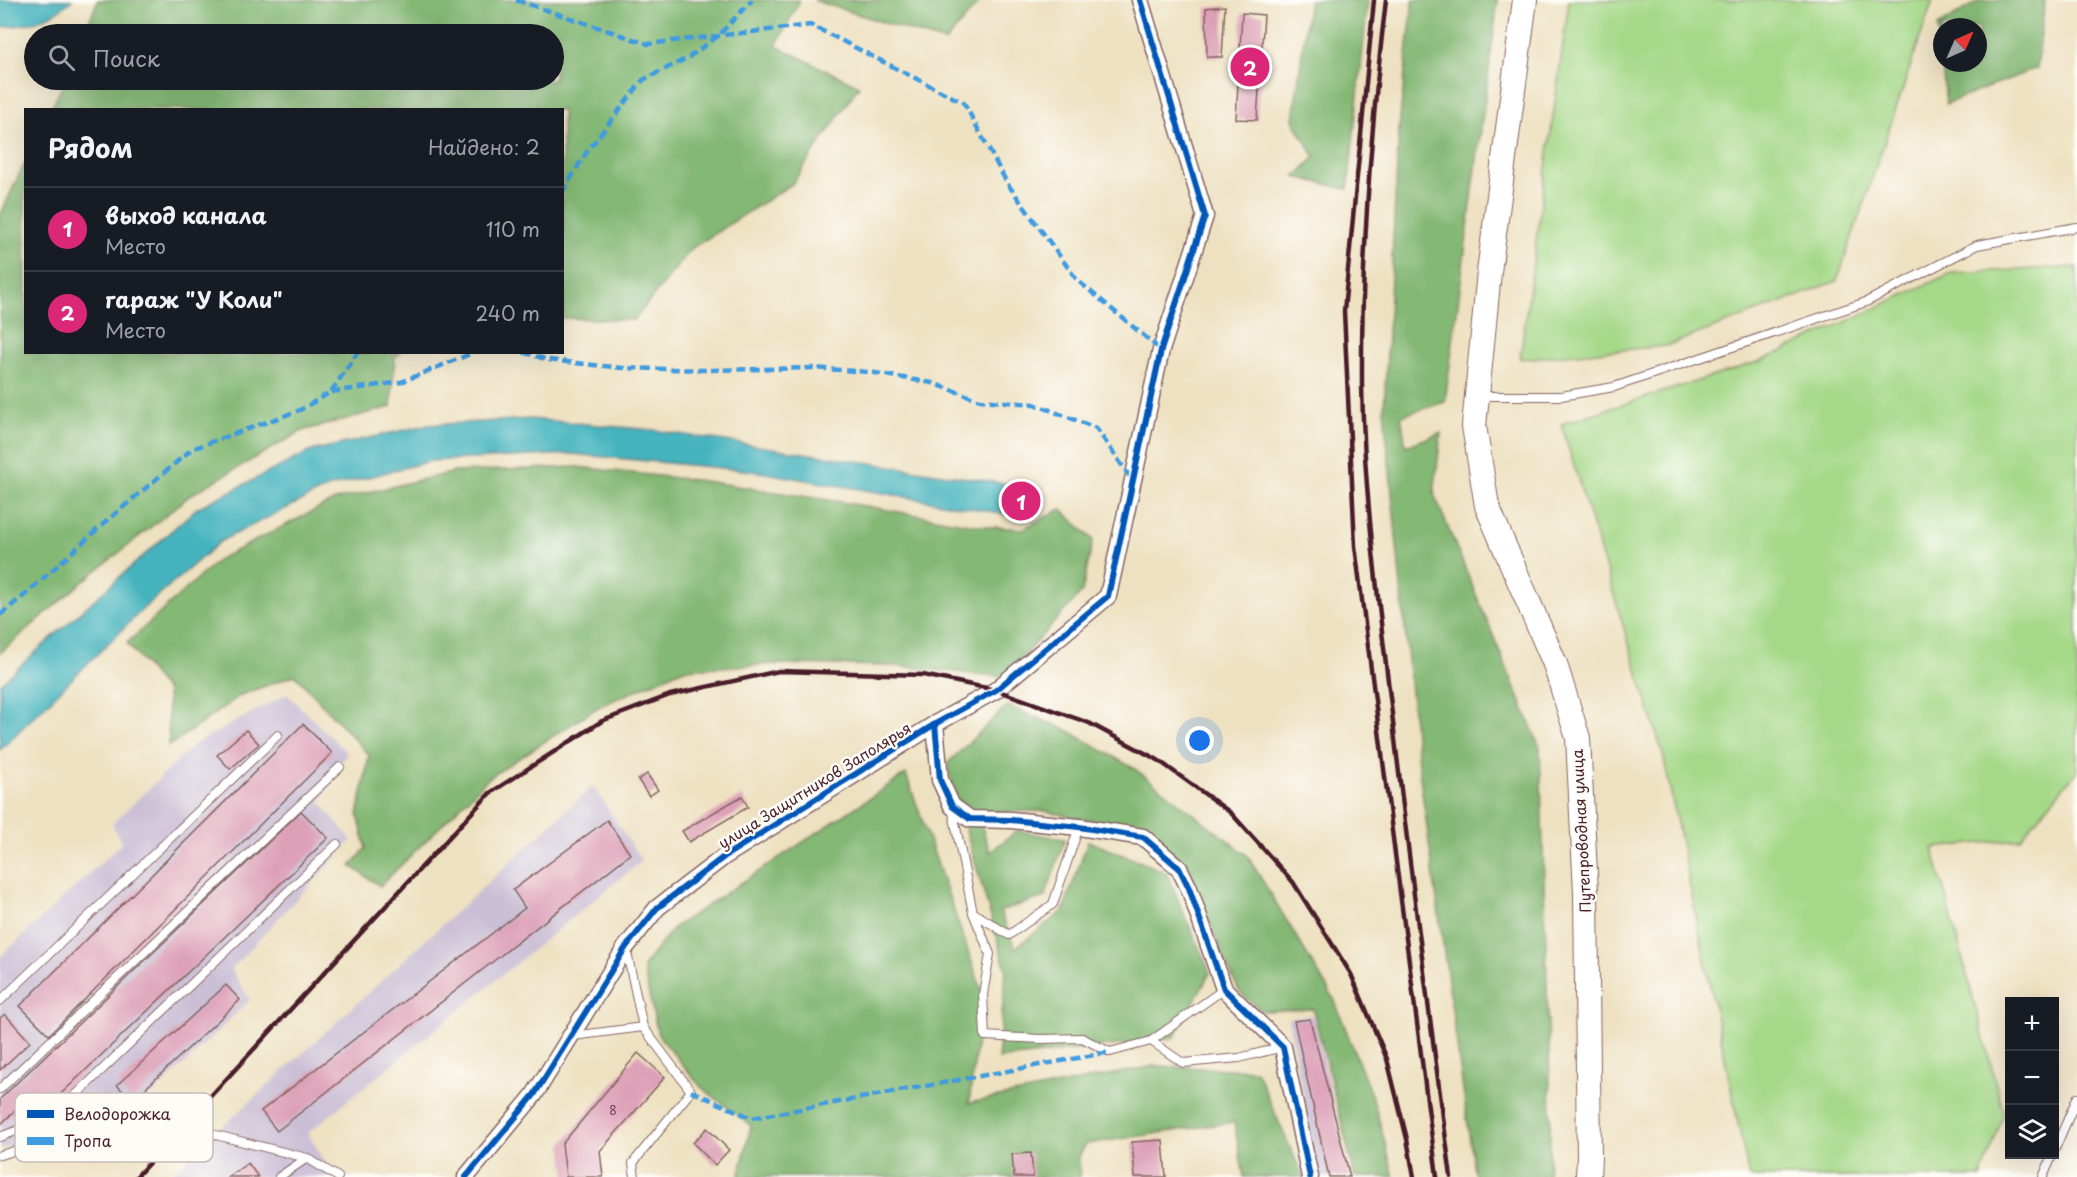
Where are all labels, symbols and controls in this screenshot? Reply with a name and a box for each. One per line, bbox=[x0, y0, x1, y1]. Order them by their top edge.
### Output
north arrow bbox=[1933, 18, 1987, 72]
search box bbox=[24, 24, 564, 90]
icon: search bbox=[45, 41, 78, 74]
text: Поиск bbox=[93, 41, 160, 74]
pin: 2 bbox=[1230, 44, 1270, 90]
text: Рядом bbox=[48, 128, 133, 167]
text: Найдено: 2 bbox=[428, 132, 540, 162]
text: выход канала bbox=[105, 198, 267, 231]
text: 1 bbox=[63, 214, 72, 244]
text: 110 m bbox=[486, 214, 540, 244]
text: Место bbox=[105, 231, 166, 261]
text: гараж "У Коли" bbox=[105, 282, 283, 315]
text: 2 bbox=[60, 298, 75, 328]
text: 240 m bbox=[475, 298, 540, 328]
text: Место bbox=[105, 315, 166, 345]
pin: 1 bbox=[1002, 478, 1040, 524]
street label: улица Защитников Заполярья bbox=[713, 716, 915, 854]
your location bbox=[1185, 726, 1214, 755]
street label: Путепроводная улица bbox=[1565, 748, 1596, 914]
map controls bbox=[2005, 997, 2059, 1159]
button: + bbox=[2005, 997, 2059, 1051]
button: − bbox=[2005, 1051, 2059, 1105]
legend bbox=[15, 1093, 213, 1162]
text: Велодорожка bbox=[64, 1101, 171, 1125]
house number: 8 bbox=[609, 1101, 617, 1119]
button: layers bbox=[2005, 1105, 2059, 1159]
text: Тропа bbox=[64, 1128, 112, 1152]

